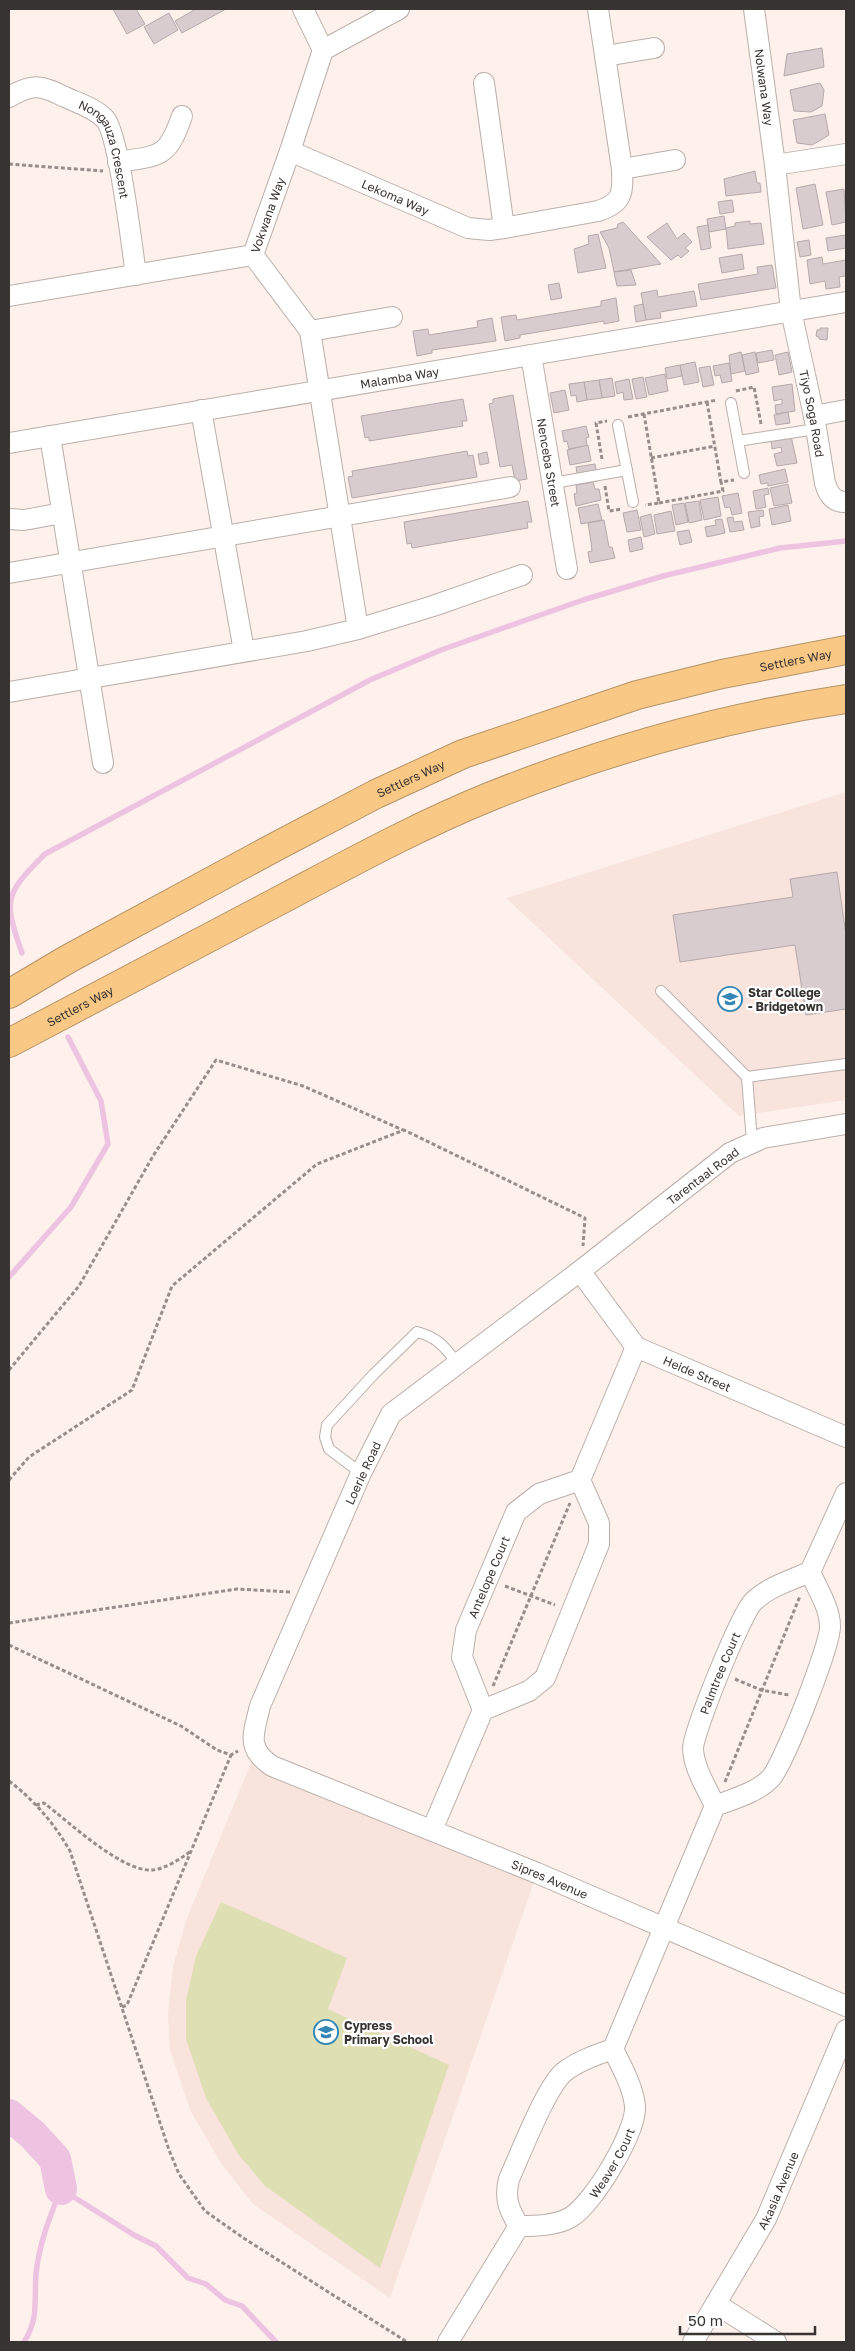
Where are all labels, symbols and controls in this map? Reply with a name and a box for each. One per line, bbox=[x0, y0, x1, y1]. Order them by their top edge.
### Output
street label: Nolwana Way bbox=[752, 48, 777, 127]
street label: Nongauza Crescent bbox=[76, 96, 133, 200]
street label: Vokwana Way bbox=[247, 175, 288, 255]
street label: Lekoma Way bbox=[359, 175, 432, 218]
street label: Malamba Way bbox=[359, 363, 440, 391]
street label: Tiyo Soga Road bbox=[797, 368, 828, 458]
street label: Nenceba Street bbox=[534, 417, 564, 508]
street label: Settlers Way bbox=[758, 645, 833, 674]
street label: Settlers Way bbox=[374, 756, 447, 800]
street label: Settlers Way bbox=[44, 982, 116, 1029]
place label: Star College - Bridgetown bbox=[748, 985, 823, 1014]
school or university icon: Star College - Bridgetown bbox=[717, 986, 743, 1012]
street label: Tarentaal Road bbox=[664, 1144, 742, 1208]
street label: Heide Street bbox=[661, 1352, 734, 1394]
street label: Loerie Road bbox=[342, 1439, 384, 1507]
street label: Antelope Court bbox=[464, 1533, 513, 1620]
street label: Palmtree Court bbox=[696, 1629, 743, 1716]
street label: Sipres Avenue bbox=[509, 1856, 590, 1902]
place label: Cypress Primary School bbox=[344, 2018, 433, 2047]
school or university icon: Cypress Primary School bbox=[313, 2019, 339, 2045]
street label: Weaver Court bbox=[586, 2126, 637, 2201]
street label: Akasia Avenue bbox=[754, 2149, 801, 2232]
scale bar bbox=[680, 2304, 815, 2336]
text: 50 m bbox=[688, 2311, 723, 2329]

